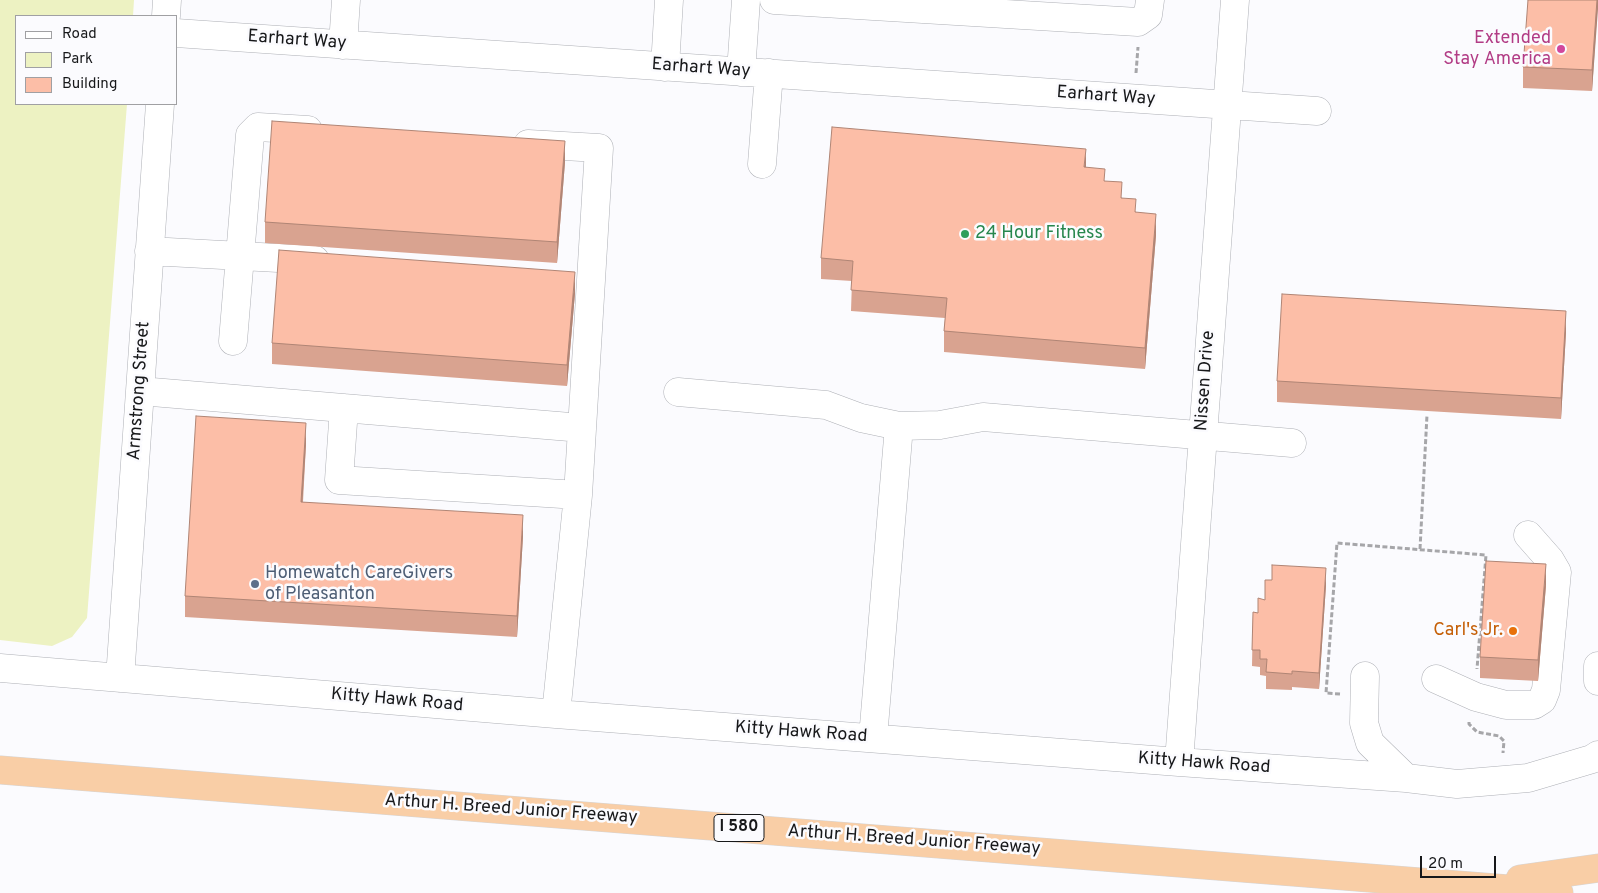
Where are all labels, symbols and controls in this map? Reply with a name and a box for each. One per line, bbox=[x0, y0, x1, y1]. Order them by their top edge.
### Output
legend bbox=[15, 15, 178, 105]
text: Road bbox=[62, 25, 97, 44]
street label: Earhart Way bbox=[247, 27, 347, 55]
place label: Extended Stay America bbox=[1443, 28, 1551, 70]
marker: Extended Stay America bbox=[1555, 43, 1567, 55]
text: Park bbox=[62, 50, 93, 69]
street label: Earhart Way bbox=[651, 55, 751, 83]
text: Building bbox=[62, 75, 117, 94]
street label: Earhart Way bbox=[1056, 83, 1156, 111]
place label: 24 Hour Fitness bbox=[975, 223, 1103, 245]
marker: 24 Hour Fitness bbox=[959, 228, 971, 240]
street label: Armstrong Street bbox=[124, 321, 156, 461]
street label: Nissen Drive bbox=[1192, 330, 1220, 432]
place label: Homewatch CareGivers of Pleasanton bbox=[265, 563, 453, 606]
marker: Homewatch CareGivers of Pleasanton bbox=[249, 578, 261, 590]
place label: Carl's Jr. bbox=[1433, 620, 1503, 642]
marker: Carl's Jr. bbox=[1507, 625, 1519, 637]
street label: Kitty Hawk Road bbox=[330, 684, 464, 718]
street label: Kitty Hawk Road bbox=[734, 718, 868, 748]
street label: Kitty Hawk Road bbox=[1137, 749, 1271, 779]
street label: Arthur H. Breed Junior Freeway bbox=[384, 790, 638, 830]
road number: I 580 bbox=[714, 814, 764, 841]
street label: Arthur H. Breed Junior Freeway bbox=[787, 821, 1041, 861]
scale bar bbox=[1423, 846, 1499, 878]
text: 20 m bbox=[1428, 855, 1463, 874]

